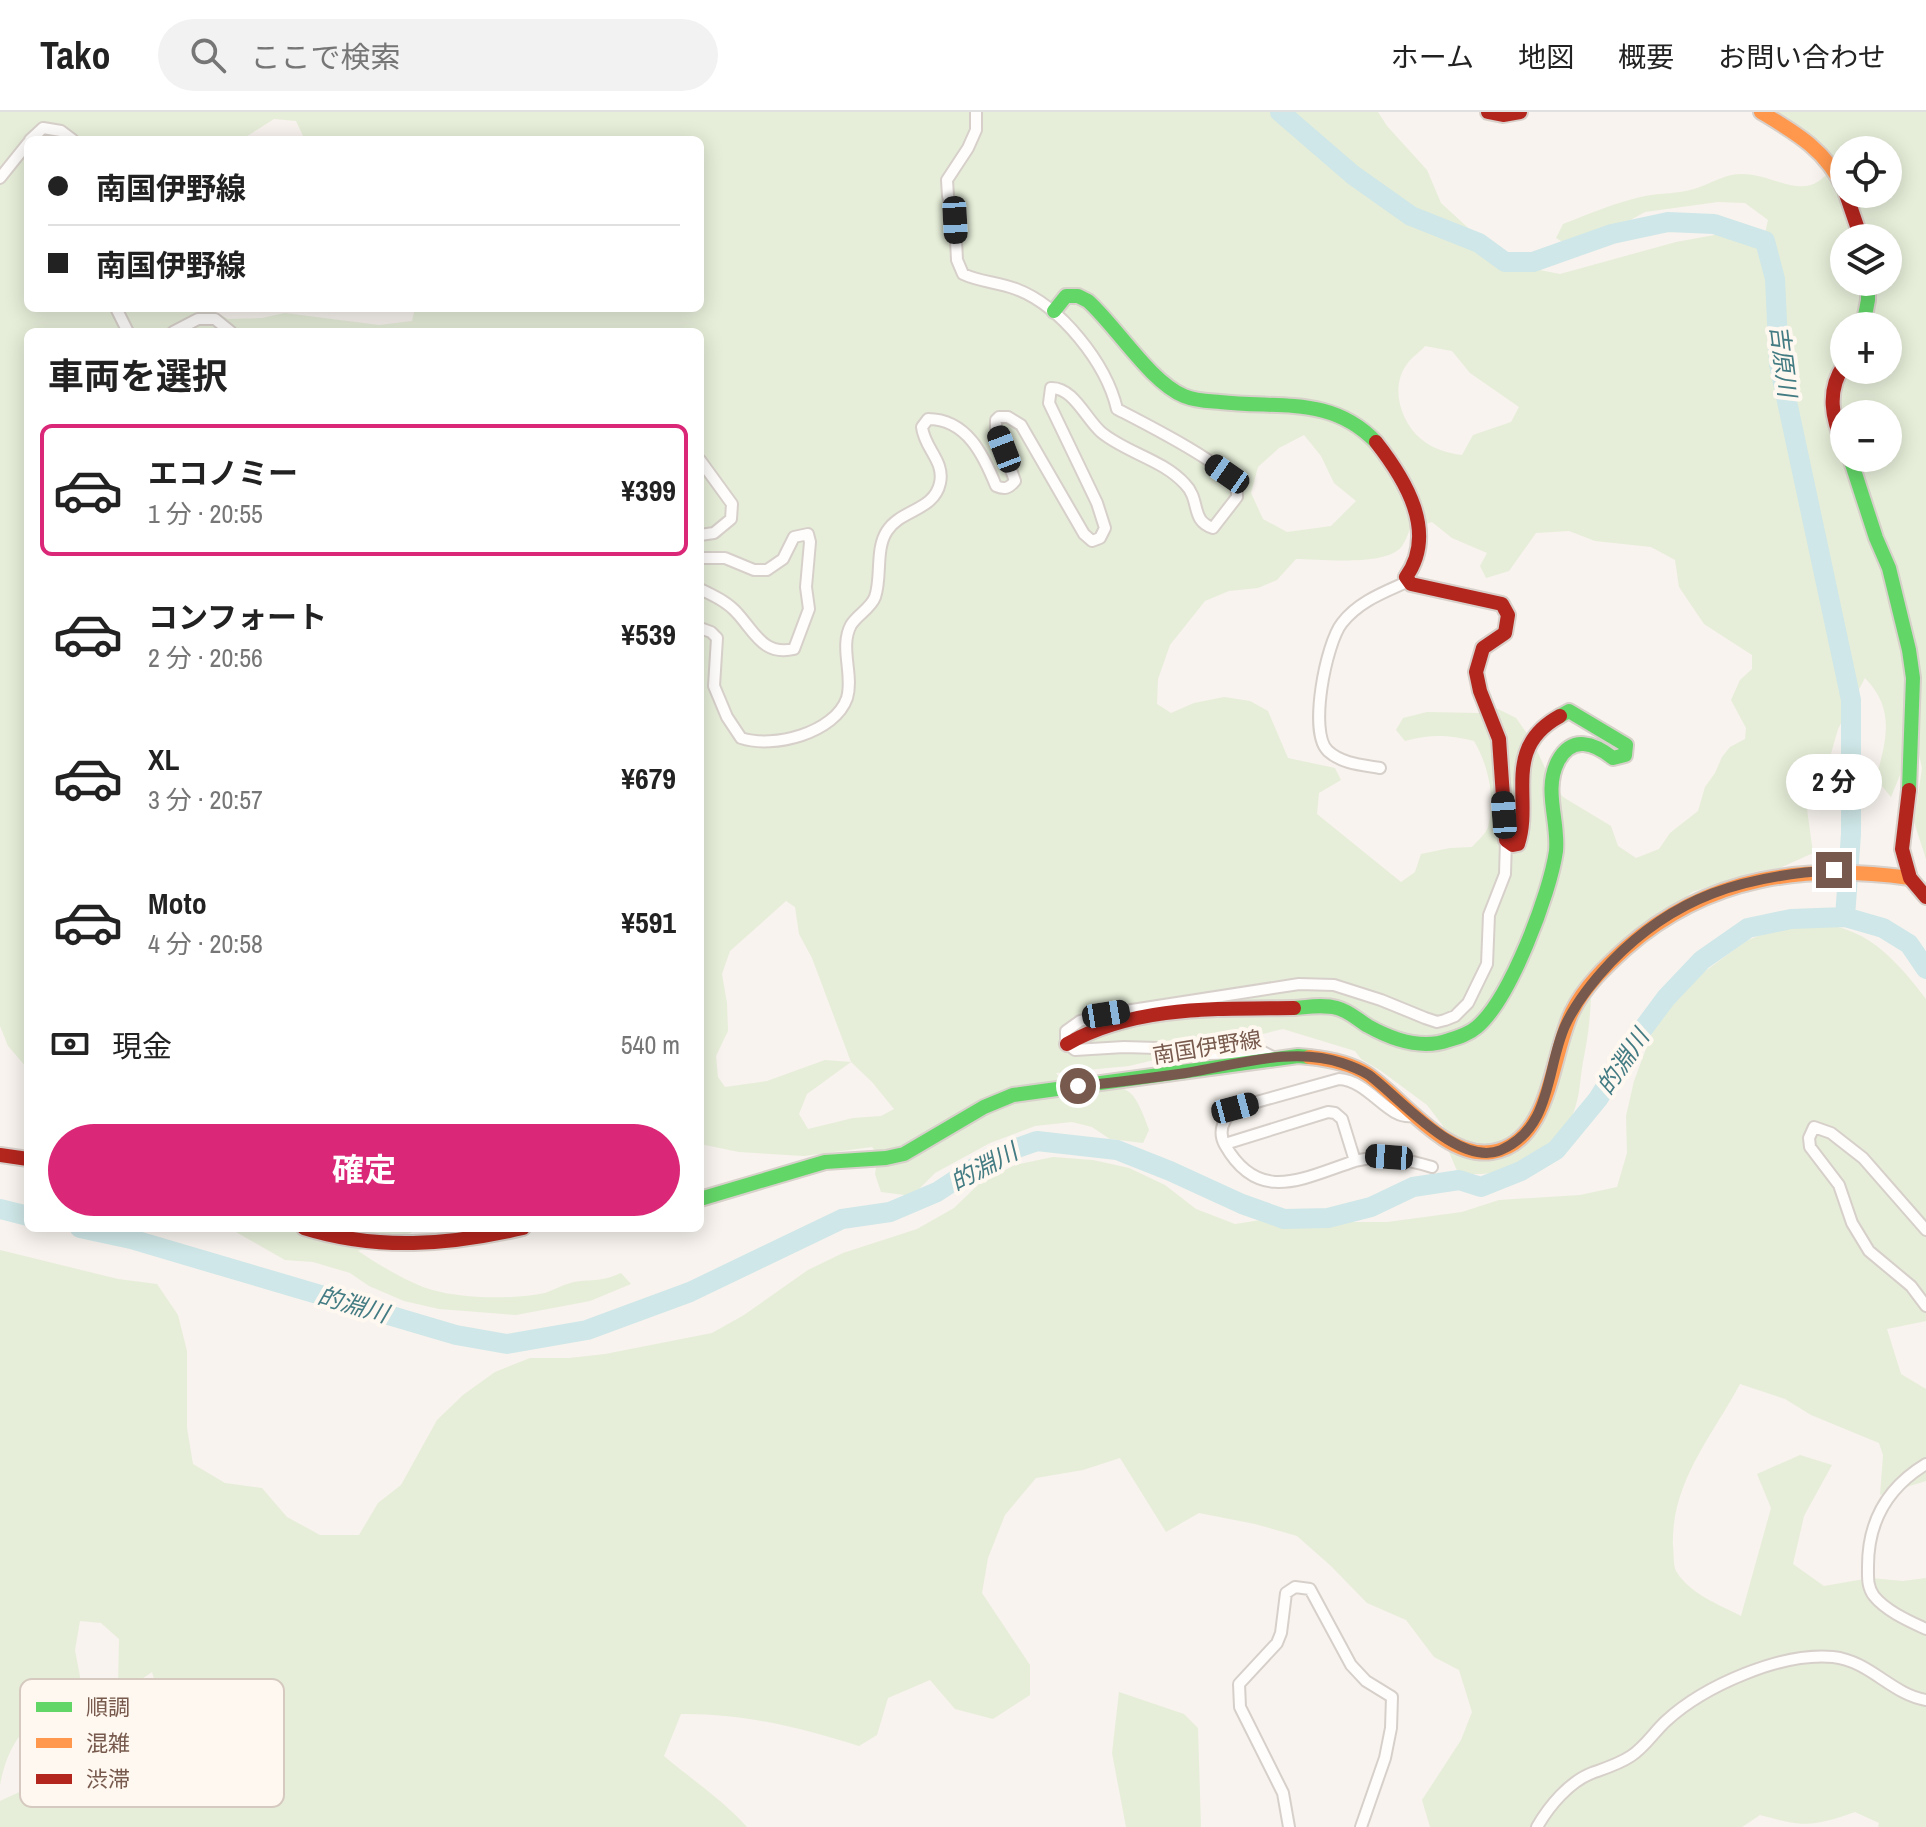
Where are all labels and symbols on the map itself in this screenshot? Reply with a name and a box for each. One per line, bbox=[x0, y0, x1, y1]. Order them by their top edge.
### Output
car bbox=[942, 195, 968, 245]
water label: 吉原川 bbox=[1764, 323, 1805, 402]
car bbox=[984, 422, 1024, 476]
car bbox=[1200, 450, 1254, 498]
callout: 2 分 bbox=[1786, 754, 1882, 810]
car bbox=[1490, 790, 1518, 840]
route end bbox=[1816, 852, 1852, 888]
car bbox=[1080, 998, 1132, 1030]
water label: 的淵川 bbox=[1589, 1020, 1657, 1100]
street label: 南国伊野線 bbox=[1150, 1024, 1264, 1070]
route start bbox=[1060, 1068, 1096, 1104]
car bbox=[1209, 1090, 1261, 1126]
water label: 的淵川 bbox=[944, 1134, 1025, 1197]
car bbox=[1364, 1143, 1414, 1171]
water label: 的淵川 bbox=[314, 1279, 395, 1330]
legend bbox=[20, 1679, 284, 1807]
text: 順調 bbox=[86, 1692, 130, 1722]
text: 混雑 bbox=[86, 1728, 130, 1758]
text: 渋滞 bbox=[86, 1764, 130, 1794]

